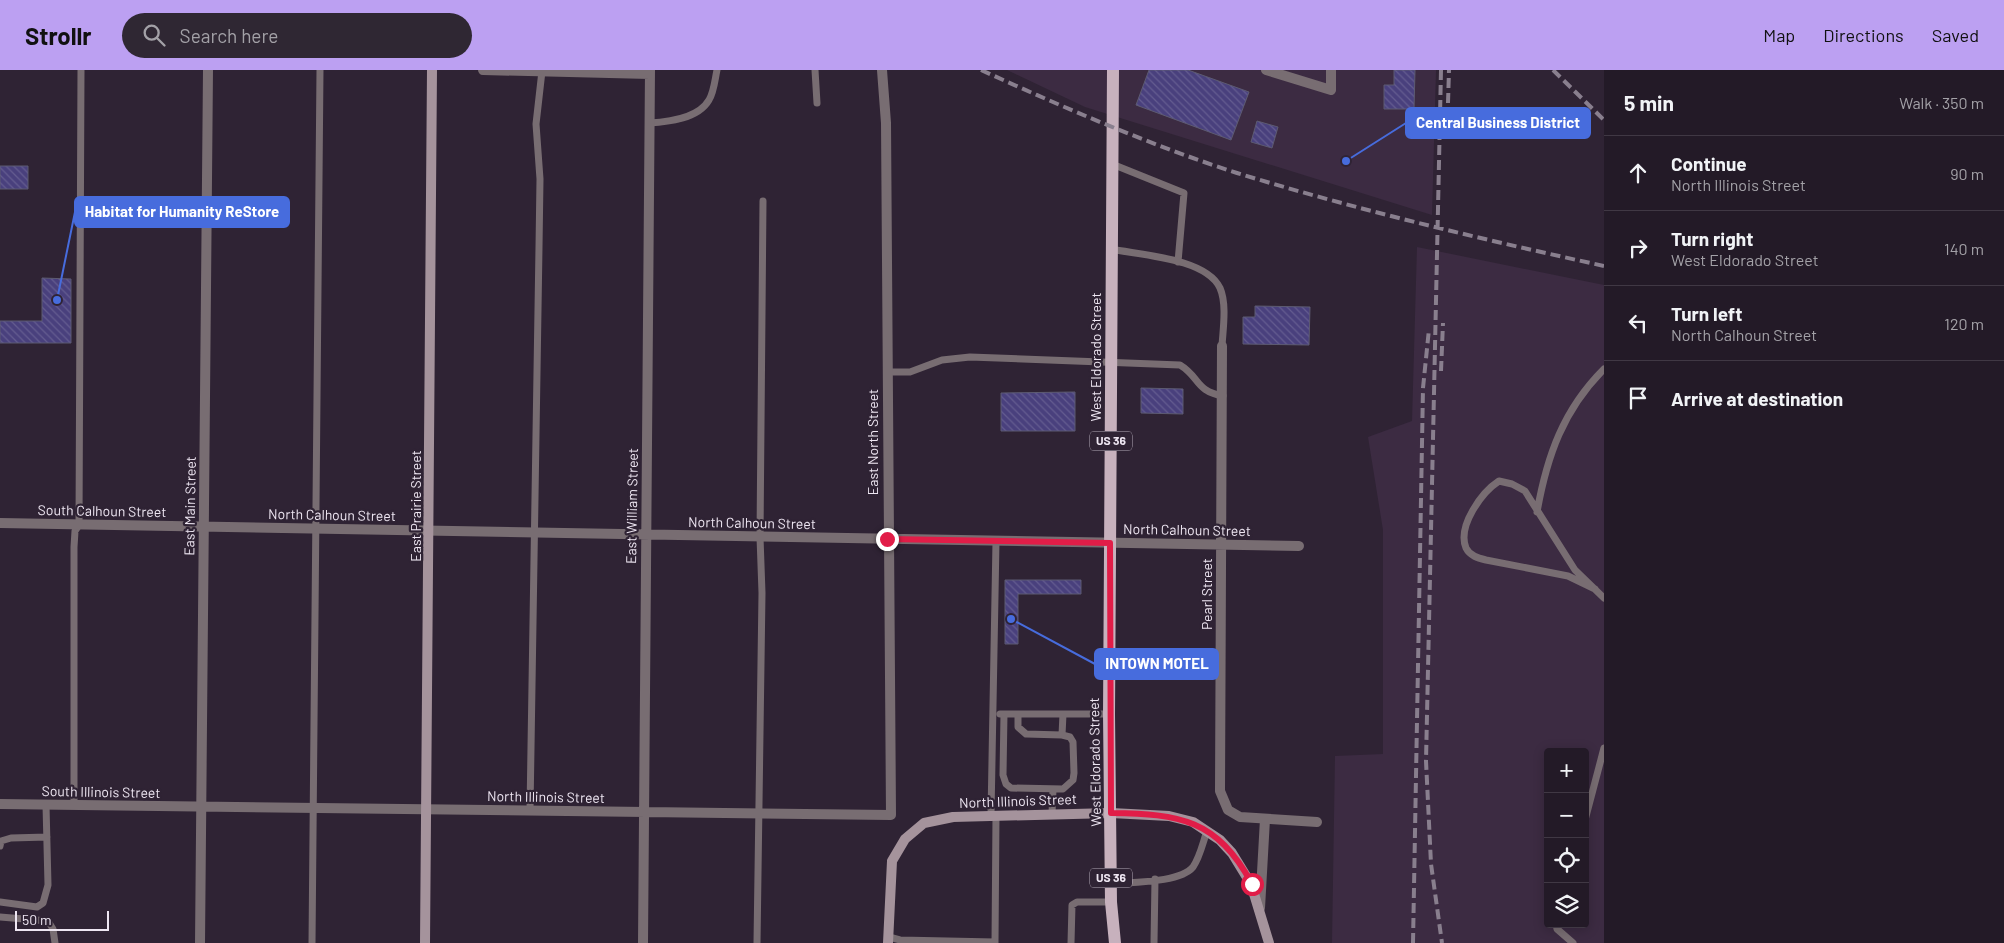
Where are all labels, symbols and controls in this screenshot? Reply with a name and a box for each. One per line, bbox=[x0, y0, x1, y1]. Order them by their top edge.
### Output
search box bbox=[122, 13, 472, 58]
text: Strollr bbox=[25, 21, 92, 50]
icon: search bbox=[140, 21, 168, 49]
text: Search here bbox=[180, 24, 278, 47]
text: Map bbox=[1763, 24, 1795, 46]
text: Directions bbox=[1823, 24, 1904, 46]
text: Saved bbox=[1932, 24, 1979, 46]
text: 5 min bbox=[1624, 90, 1674, 115]
text: Walk · 350 m bbox=[1899, 93, 1984, 112]
callout: Central Business District bbox=[1406, 108, 1590, 138]
text: Central Business District bbox=[1416, 113, 1580, 131]
text: Continue bbox=[1671, 152, 1747, 175]
icon: ahead bbox=[1624, 159, 1652, 187]
text: 90 m bbox=[1950, 164, 1984, 183]
text: North Illinois Street bbox=[1671, 175, 1806, 194]
callout: Habitat for Humanity ReStore bbox=[75, 197, 289, 227]
text: Habitat for Humanity ReStore bbox=[85, 202, 279, 220]
text: Turn right bbox=[1671, 227, 1753, 250]
icon: right bbox=[1624, 234, 1652, 262]
text: 140 m bbox=[1944, 239, 1984, 258]
text: West Eldorado Street bbox=[1671, 250, 1818, 269]
street label: West Eldorado Street bbox=[1087, 292, 1104, 422]
text: Turn left bbox=[1671, 302, 1742, 325]
icon: left bbox=[1624, 309, 1652, 337]
text: 120 m bbox=[1944, 314, 1984, 333]
text: North Calhoun Street bbox=[1671, 325, 1817, 344]
icon: arrive bbox=[1624, 384, 1652, 412]
text: Arrive at destination bbox=[1671, 387, 1843, 410]
street label: East North Street bbox=[864, 389, 881, 495]
road number: US 36 bbox=[1090, 432, 1132, 451]
street label: East William Street bbox=[622, 448, 641, 564]
street label: East Prairie Street bbox=[407, 450, 424, 562]
street label: East Main Street bbox=[180, 456, 199, 556]
street label: South Calhoun Street bbox=[38, 501, 166, 520]
street label: North Calhoun Street bbox=[268, 505, 396, 524]
street label: North Calhoun Street bbox=[688, 513, 816, 532]
street label: North Calhoun Street bbox=[1123, 520, 1251, 539]
route end bbox=[876, 528, 899, 551]
street label: Pearl Street bbox=[1198, 558, 1215, 630]
callout: INTOWN MOTEL bbox=[1095, 649, 1218, 679]
text: INTOWN MOTEL bbox=[1105, 654, 1209, 672]
street label: West Eldorado Street bbox=[1085, 697, 1104, 827]
map controls bbox=[1544, 748, 1589, 928]
button: + bbox=[1544, 748, 1589, 793]
street label: South Illinois Street bbox=[41, 782, 161, 801]
street label: North Illinois Street bbox=[487, 787, 605, 806]
street label: North Illinois Street bbox=[959, 790, 1077, 811]
button: − bbox=[1544, 793, 1589, 838]
button: locate bbox=[1544, 838, 1589, 883]
road number: US 36 bbox=[1090, 868, 1132, 888]
route start bbox=[1241, 873, 1264, 896]
button: layers bbox=[1544, 883, 1589, 928]
scale bar bbox=[15, 908, 109, 931]
text: 50 m bbox=[22, 911, 51, 928]

